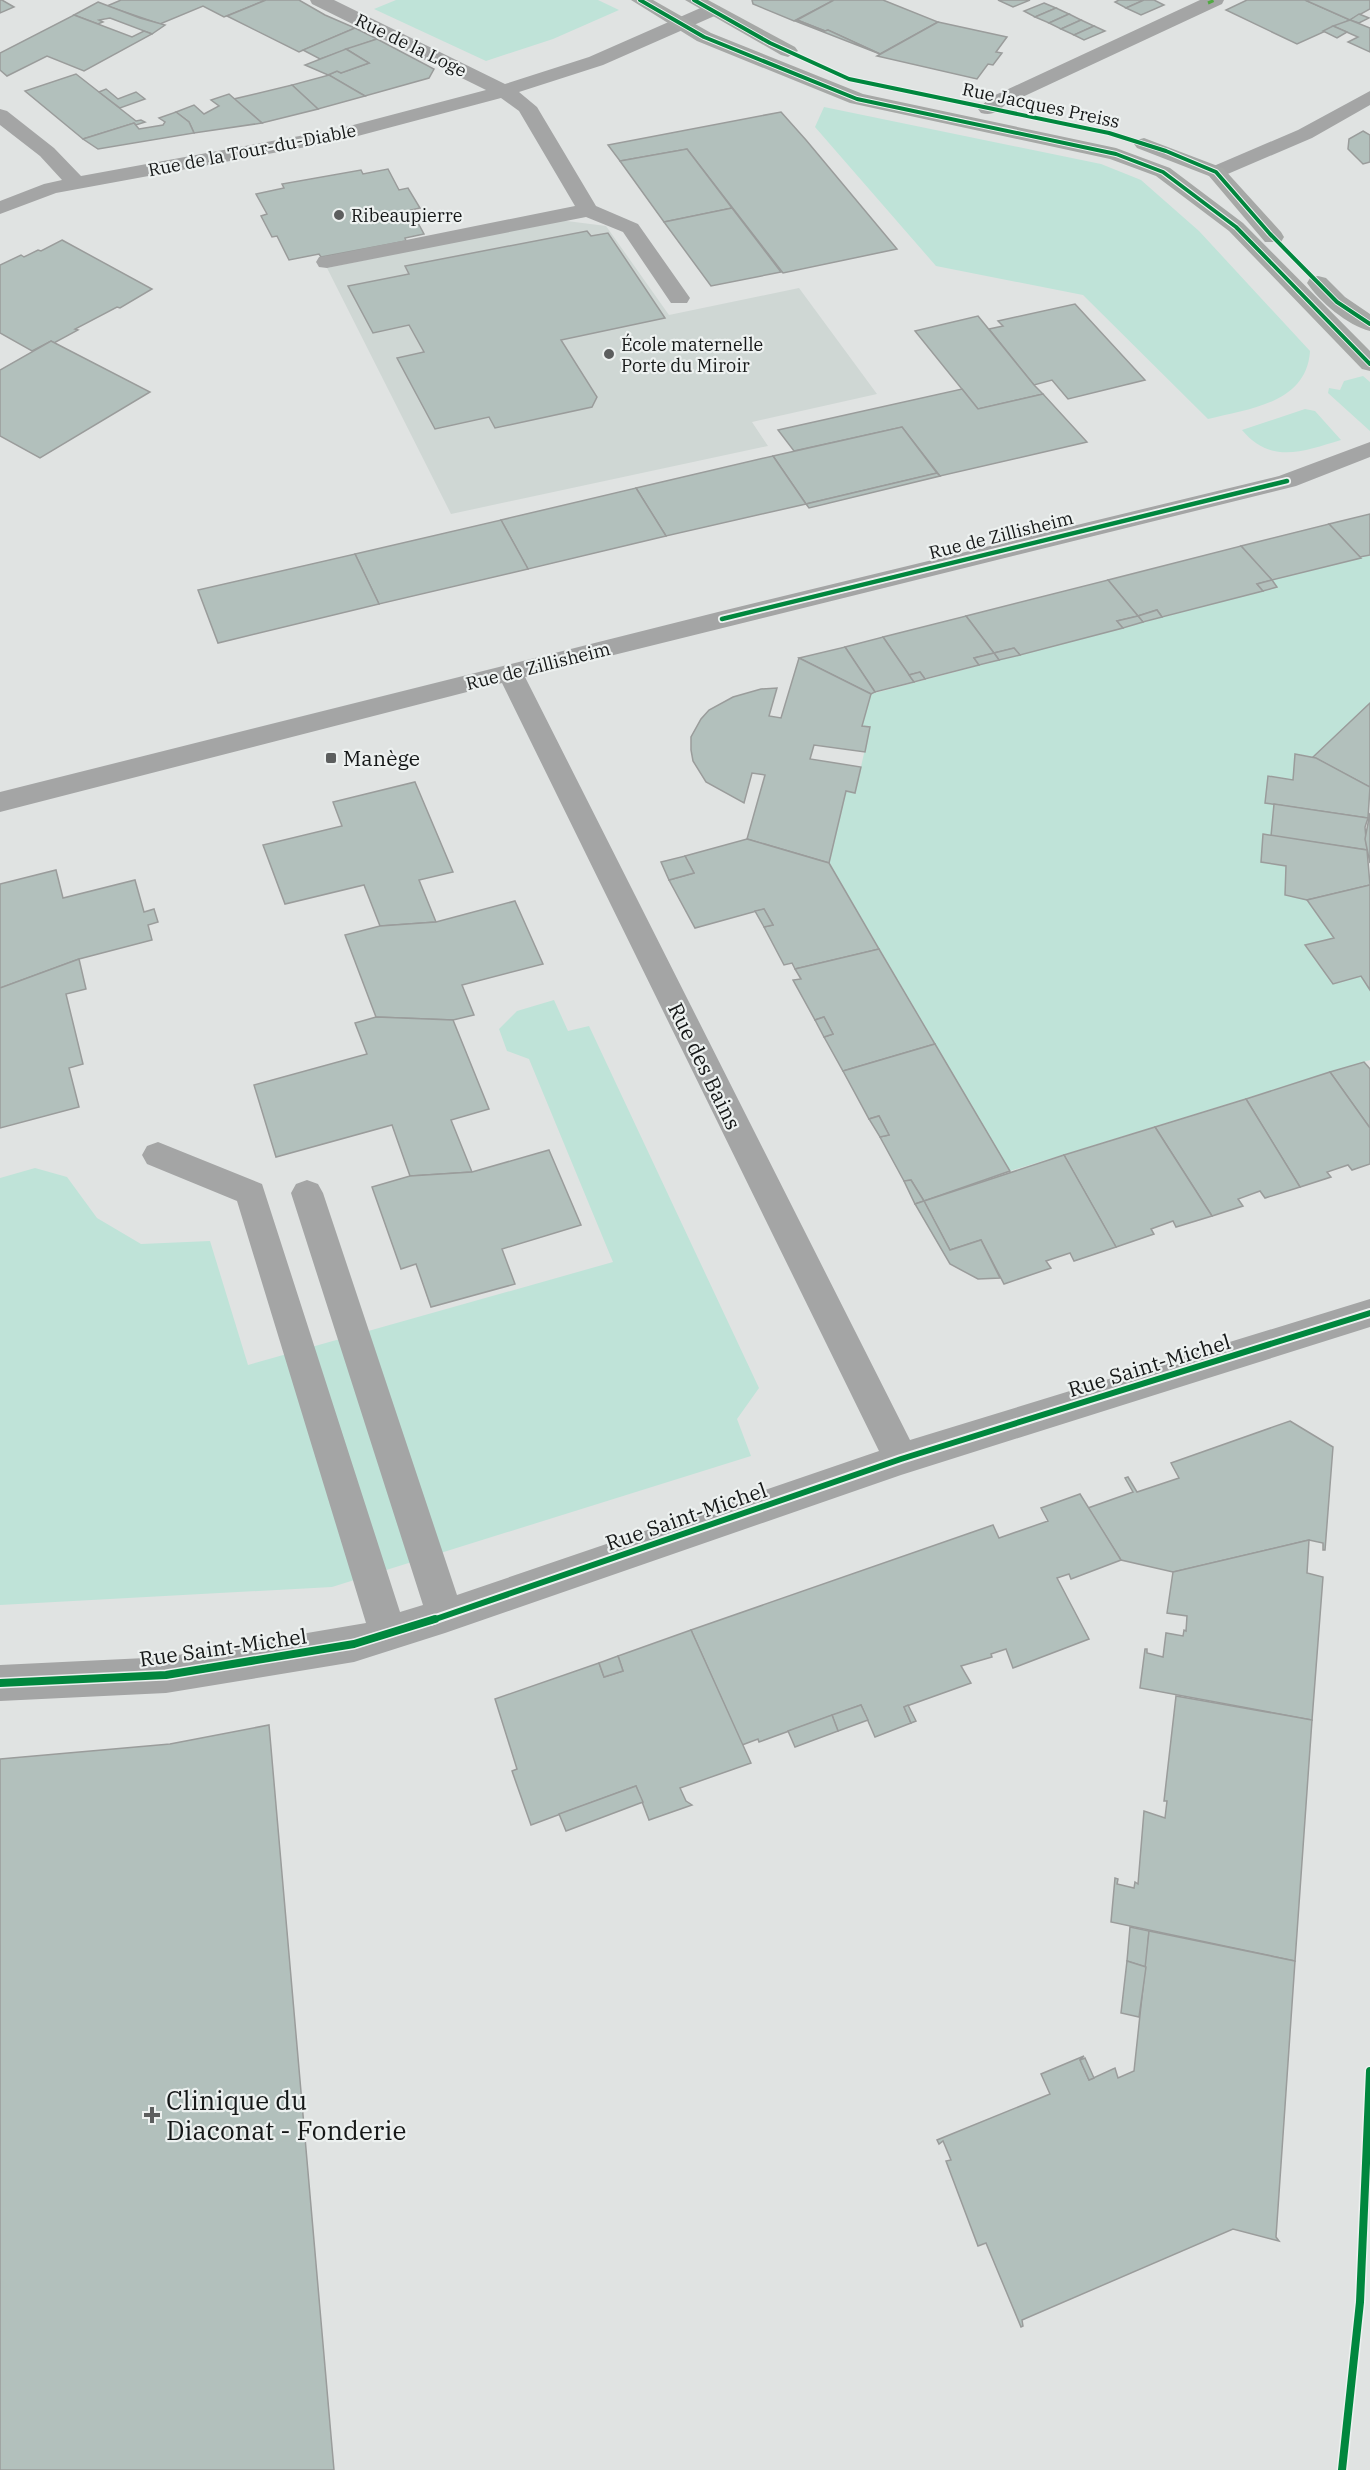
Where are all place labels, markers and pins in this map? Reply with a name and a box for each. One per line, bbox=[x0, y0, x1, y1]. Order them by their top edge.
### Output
place label: Ribeaupierre bbox=[351, 204, 462, 227]
marker: Ribeaupierre bbox=[332, 208, 346, 222]
place label: École maternelle Porte du Miroir bbox=[621, 333, 763, 377]
marker: École maternelle Porte du Miroir bbox=[602, 347, 616, 361]
place label: Manège bbox=[343, 744, 420, 772]
marker: Manège bbox=[324, 751, 338, 765]
place label: Clinique du Diaconat - Fonderie bbox=[166, 2083, 406, 2147]
marker: Clinique du Diaconat - Fonderie bbox=[143, 2106, 161, 2124]

